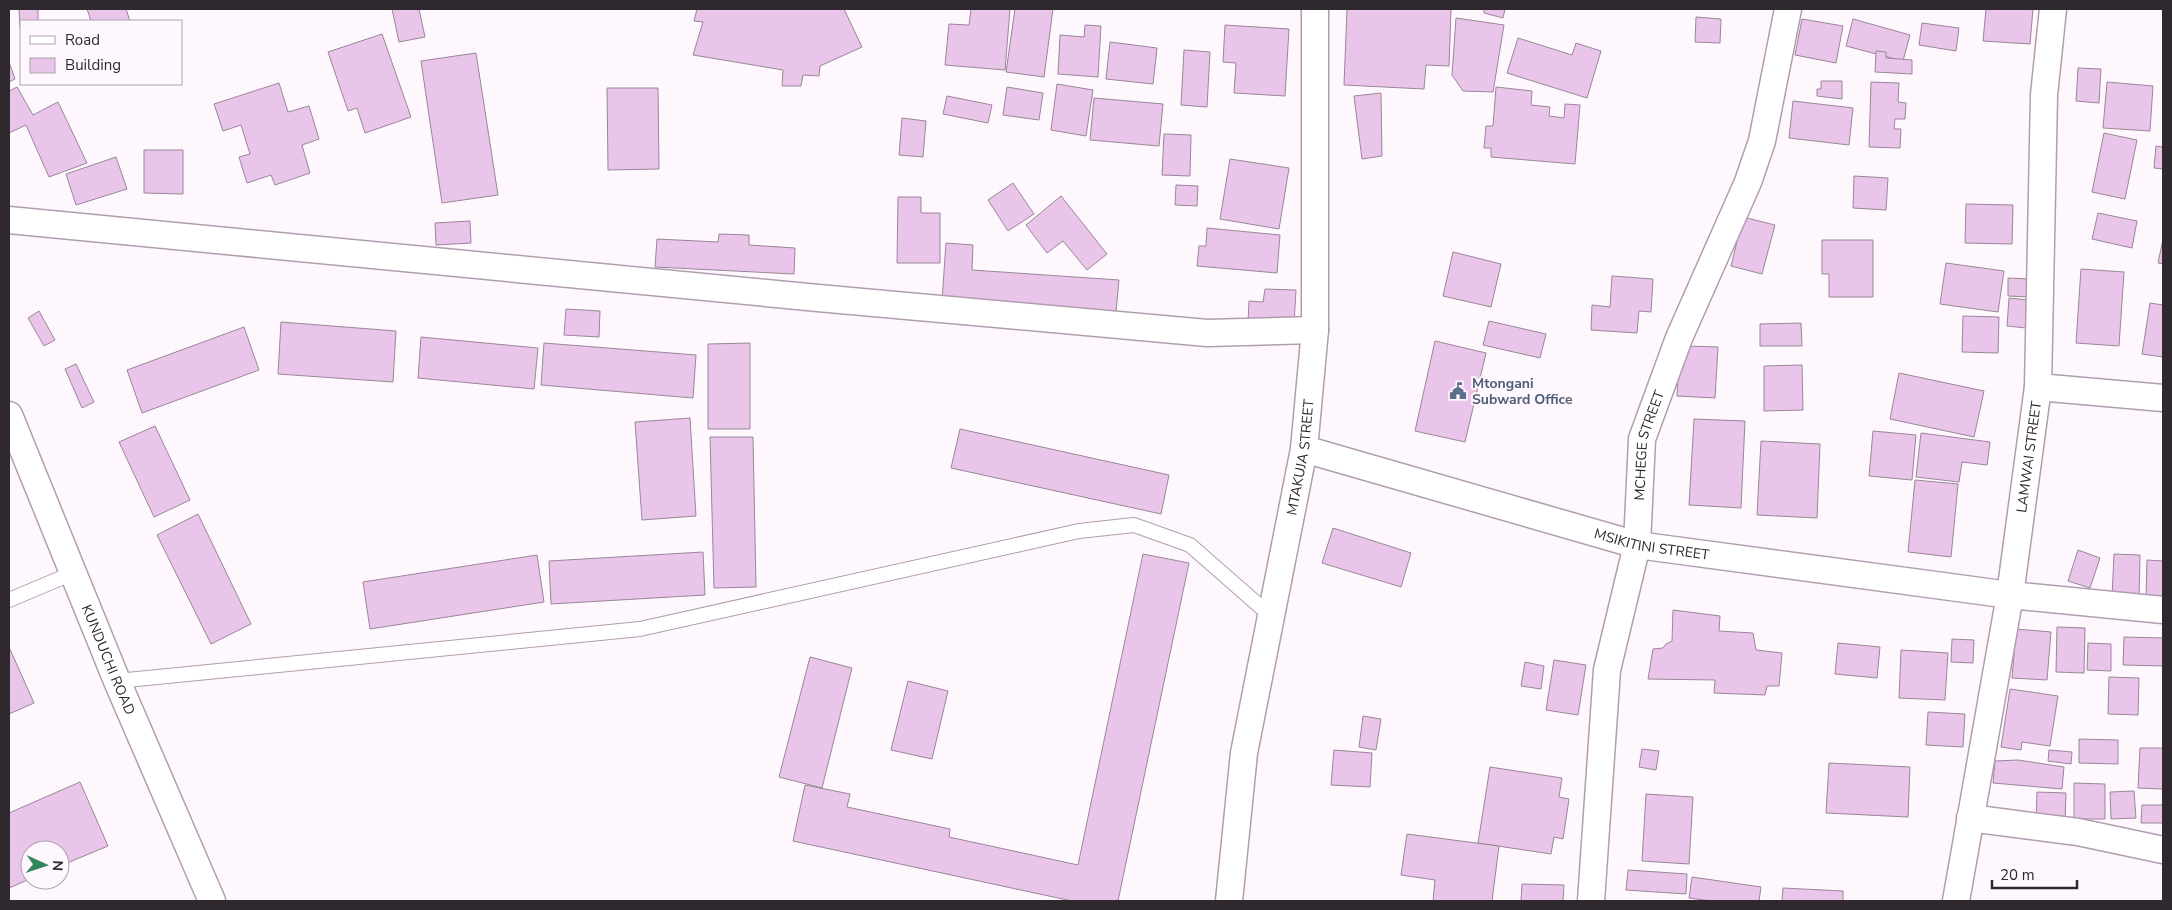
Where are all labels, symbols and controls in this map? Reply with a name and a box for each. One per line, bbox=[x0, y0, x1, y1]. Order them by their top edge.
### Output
legend bbox=[20, 20, 182, 85]
text: Road bbox=[65, 30, 100, 50]
text: Building bbox=[65, 55, 121, 75]
place label: Mtongani Subward Office bbox=[1472, 374, 1573, 409]
public building icon: Mtongani Subward Office bbox=[1448, 381, 1468, 401]
street label: MCHEGE STREET bbox=[1630, 387, 1669, 501]
street label: MTAKUJA STREET bbox=[1282, 398, 1318, 517]
street label: LAMWAI STREET bbox=[2012, 399, 2046, 514]
street label: MSIKITINI STREET bbox=[1592, 524, 1711, 564]
street label: KUNDUCHI ROAD bbox=[77, 602, 140, 718]
north arrow bbox=[20, 840, 70, 890]
scale bar bbox=[1992, 858, 2077, 890]
text: N bbox=[48, 860, 67, 871]
text: 20 m bbox=[2000, 865, 2035, 885]

